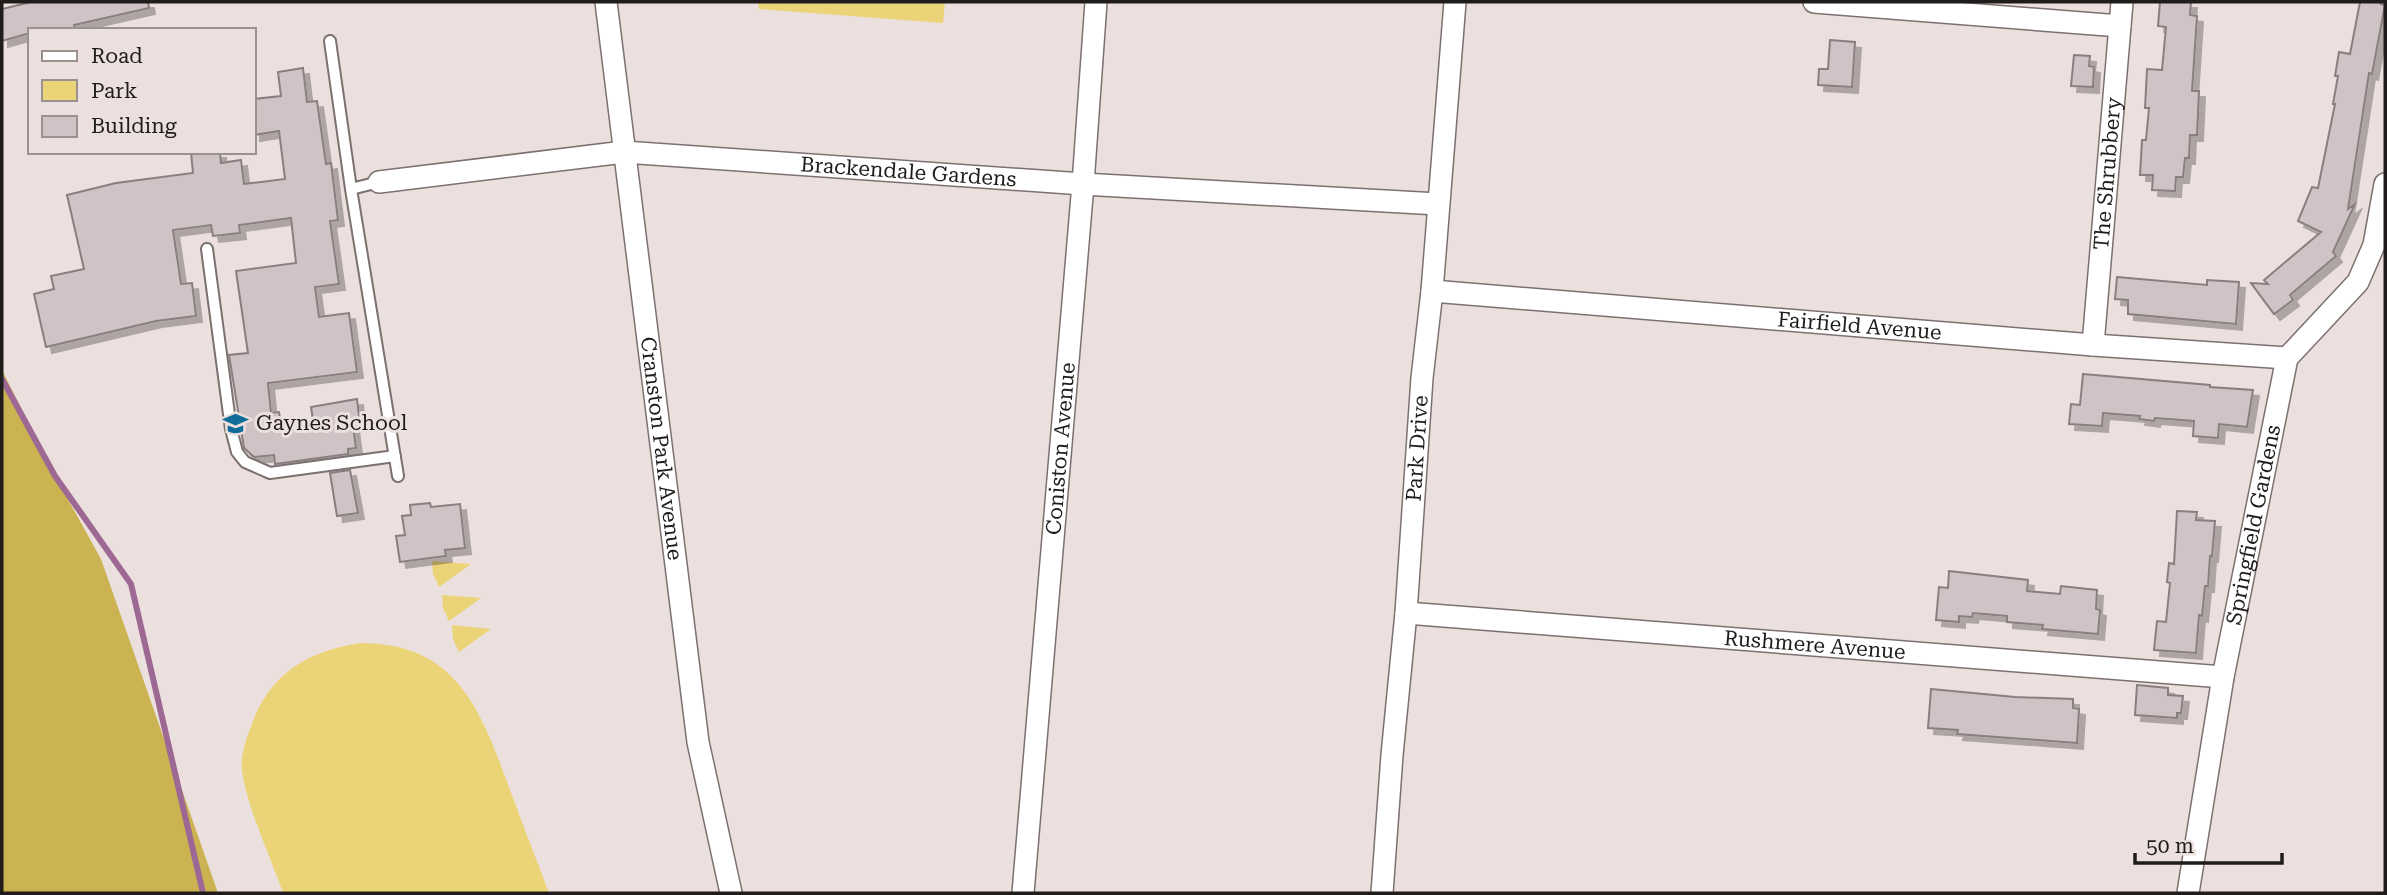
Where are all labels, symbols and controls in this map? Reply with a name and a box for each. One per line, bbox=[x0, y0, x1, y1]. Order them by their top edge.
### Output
legend bbox=[28, 28, 256, 154]
text: Road bbox=[91, 44, 143, 68]
text: Park bbox=[91, 79, 137, 103]
street label: The Shrubbery bbox=[2089, 96, 2126, 251]
text: Building bbox=[91, 114, 177, 138]
street label: Brackendale Gardens bbox=[800, 152, 1017, 191]
street label: Fairfield Avenue bbox=[1777, 307, 1942, 345]
street label: Cranston Park Avenue bbox=[636, 336, 687, 562]
street label: Coniston Avenue bbox=[1041, 361, 1080, 536]
street label: Park Drive bbox=[1402, 394, 1433, 502]
school or university icon: Gaynes School bbox=[222, 409, 250, 437]
place label: Gaynes School bbox=[256, 411, 408, 435]
street label: Springfield Gardens bbox=[2222, 423, 2285, 627]
street label: Rushmere Avenue bbox=[1723, 626, 1906, 664]
scale bar bbox=[2135, 822, 2282, 866]
text: 50 m bbox=[2146, 834, 2194, 858]

